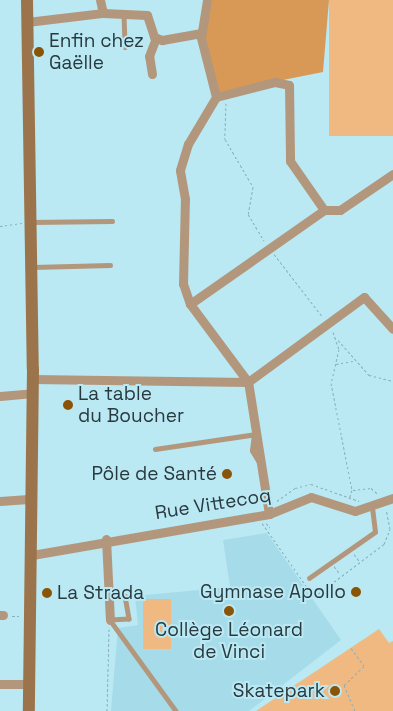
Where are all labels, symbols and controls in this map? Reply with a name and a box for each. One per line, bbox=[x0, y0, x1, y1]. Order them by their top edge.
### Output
place label: Enfin chez Gaëlle bbox=[49, 30, 144, 74]
marker: Enfin chez Gaëlle bbox=[33, 46, 45, 58]
place label: La table du Boucher bbox=[78, 383, 184, 427]
marker: La table du Boucher bbox=[62, 399, 74, 411]
place label: Pôle de Santé bbox=[91, 463, 217, 485]
marker: Pôle de Santé bbox=[221, 468, 233, 480]
street label: Rue Vittecoq bbox=[153, 484, 273, 524]
place label: Gymnase Apollo bbox=[200, 581, 346, 603]
place label: La Strada bbox=[57, 582, 144, 604]
marker: Gymnase Apollo bbox=[350, 586, 362, 598]
marker: La Strada bbox=[41, 587, 53, 599]
marker: Collège Léonard de Vinci bbox=[223, 605, 235, 617]
place label: Collège Léonard de Vinci bbox=[155, 619, 303, 663]
place label: Skatepark bbox=[233, 680, 325, 702]
marker: Skatepark bbox=[329, 685, 341, 697]

